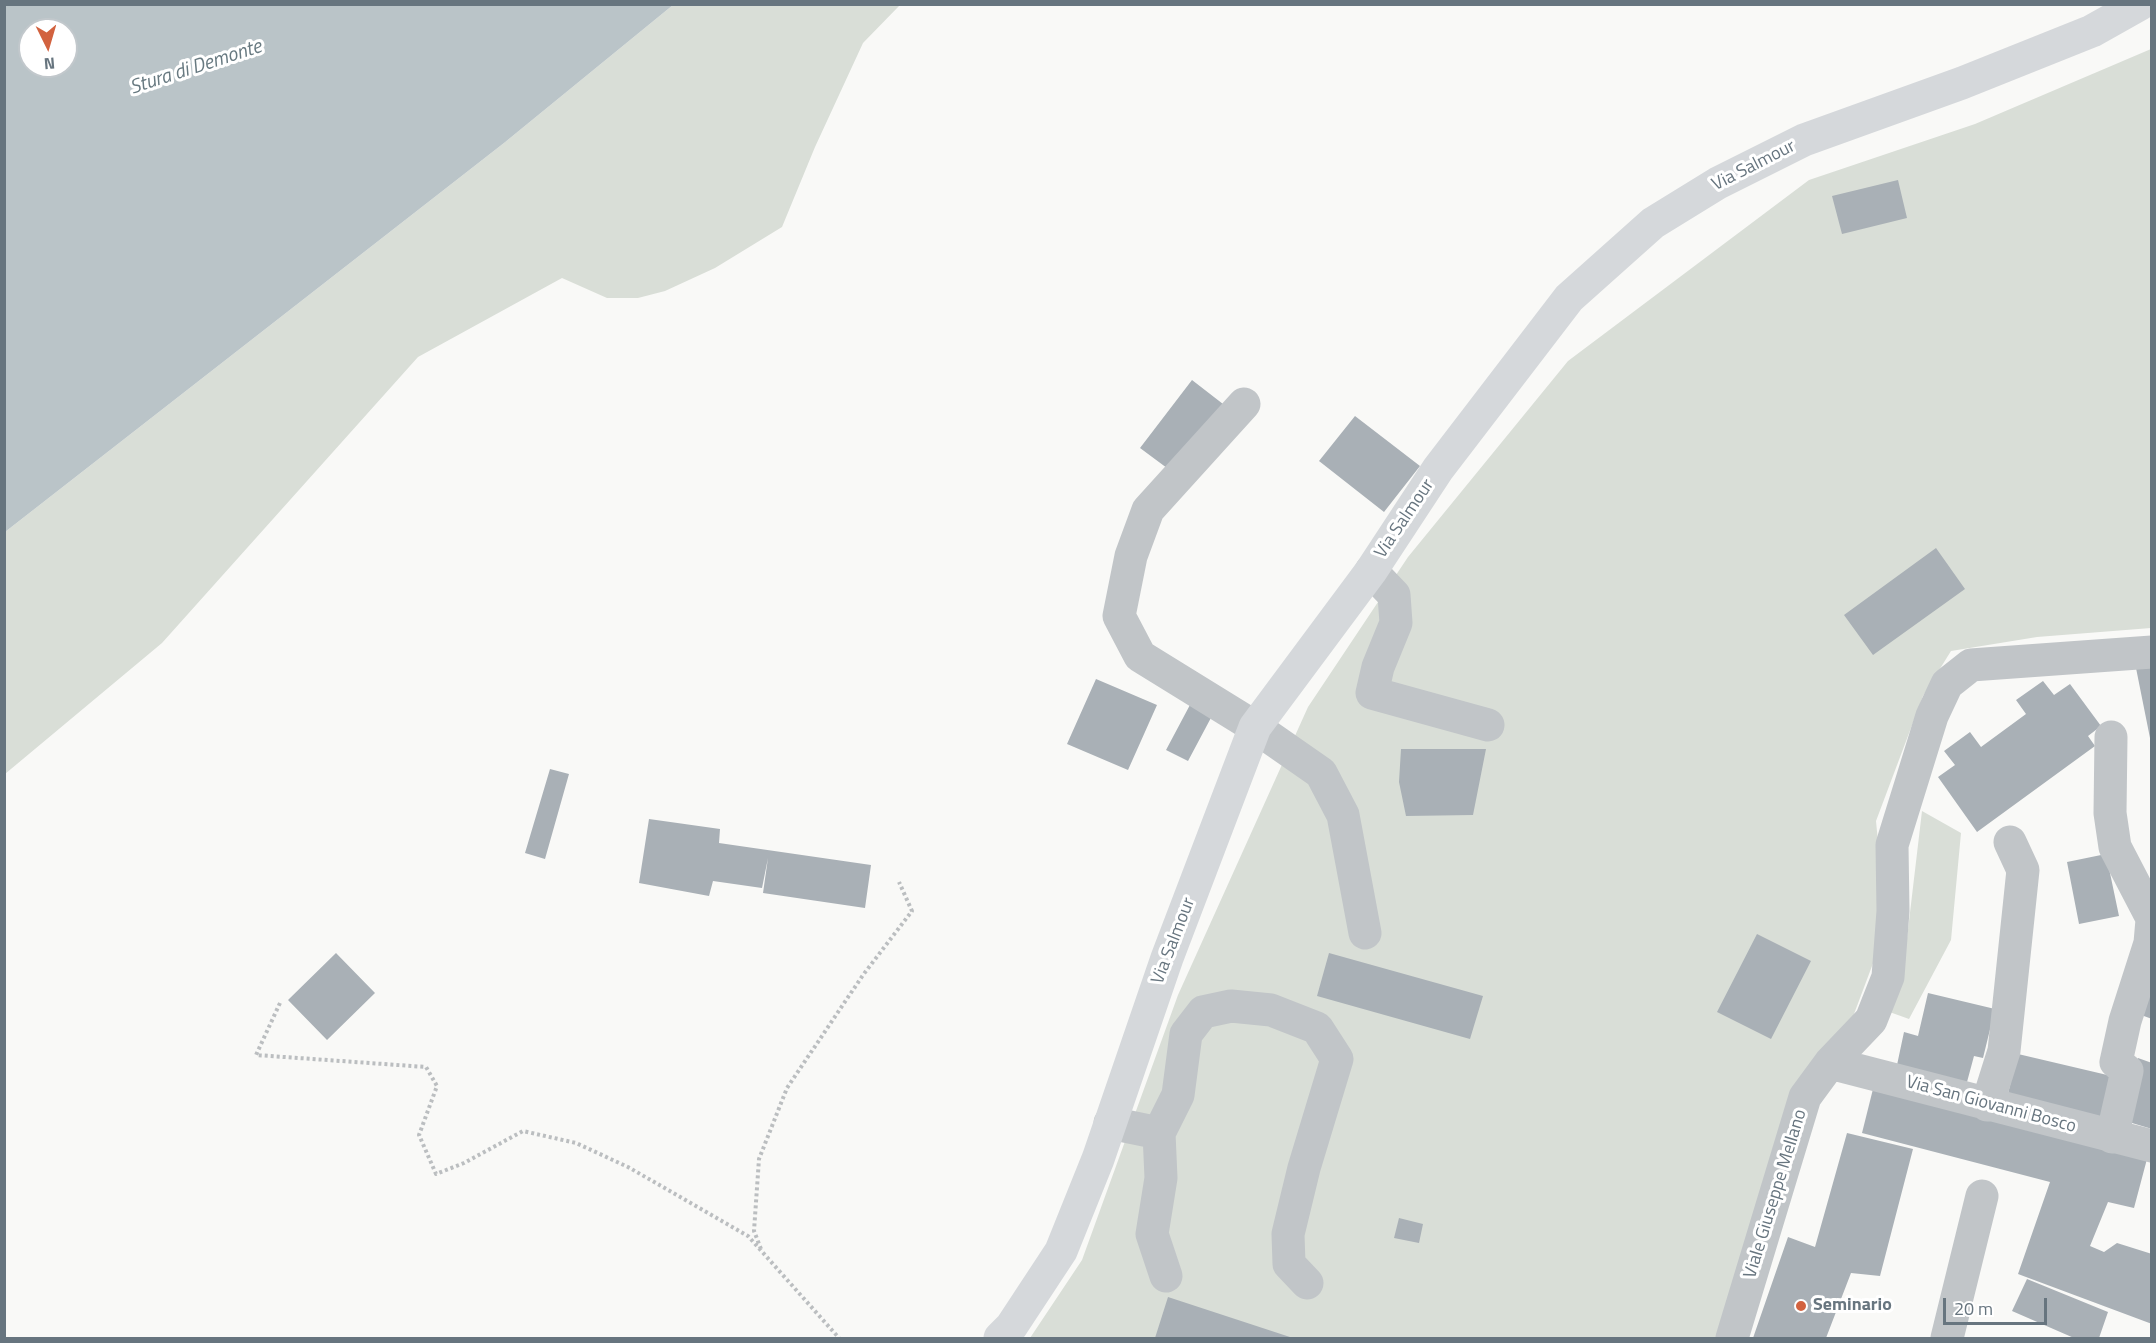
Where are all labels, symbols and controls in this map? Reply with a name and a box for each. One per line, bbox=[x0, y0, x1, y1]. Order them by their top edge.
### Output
north arrow bbox=[18, 18, 78, 78]
water label: Stura di Demonte bbox=[127, 35, 265, 101]
text: N bbox=[43, 52, 56, 76]
street label: Via Salmour bbox=[1709, 136, 1799, 196]
street label: Via Salmour bbox=[1371, 475, 1439, 563]
street label: Via Salmour bbox=[1148, 895, 1200, 987]
street label: Via San Giovanni Bosco bbox=[1904, 1072, 2078, 1138]
street label: Viale Giuseppe Mellano bbox=[1740, 1107, 1812, 1281]
scale bar bbox=[1946, 1286, 2050, 1324]
place label: Seminario bbox=[1813, 1295, 1892, 1317]
text: 20 m bbox=[1954, 1295, 1993, 1322]
marker: Seminario bbox=[1794, 1299, 1808, 1313]

